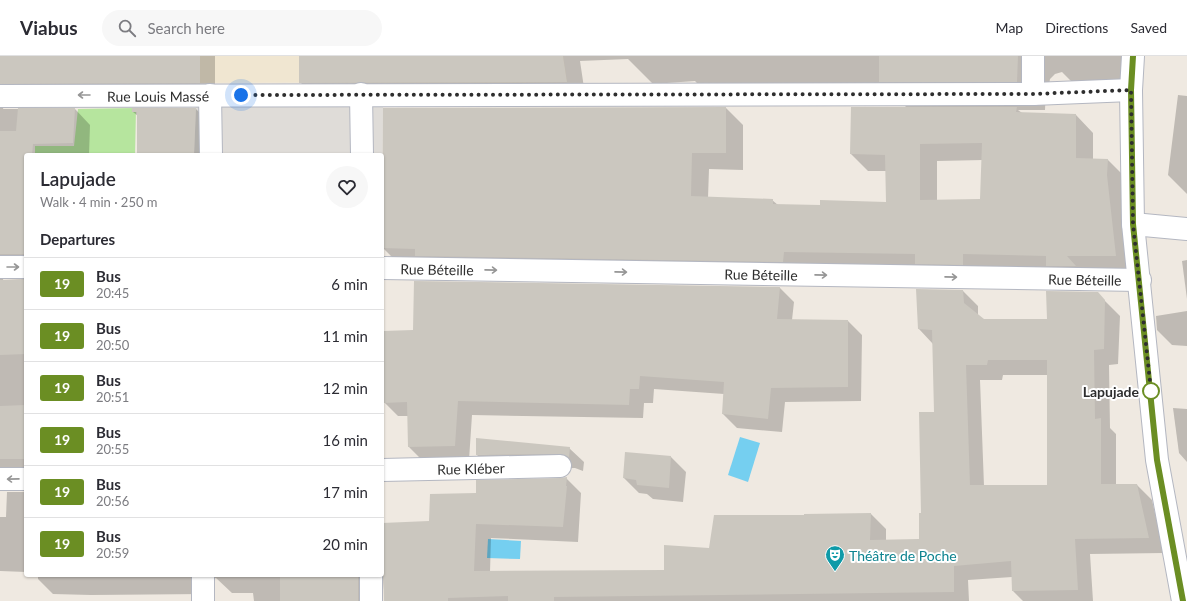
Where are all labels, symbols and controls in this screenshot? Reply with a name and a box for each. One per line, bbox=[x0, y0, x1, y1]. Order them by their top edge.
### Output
search box bbox=[102, 10, 382, 46]
text: Viabus bbox=[20, 16, 78, 39]
icon: search bbox=[116, 17, 138, 39]
text: Search here bbox=[148, 19, 225, 37]
text: Map bbox=[996, 19, 1023, 36]
text: Directions bbox=[1045, 19, 1108, 36]
text: Saved bbox=[1130, 19, 1167, 36]
your location bbox=[231, 85, 251, 105]
street label: Rue Louis Massé bbox=[107, 87, 209, 104]
one-way arrow bbox=[78, 91, 91, 99]
button: heart bbox=[326, 166, 368, 208]
text: Lapujade bbox=[40, 167, 116, 190]
text: Walk · 4 min · 250 m bbox=[40, 194, 158, 210]
text: Departures bbox=[40, 230, 115, 248]
street label: Rue Béteille bbox=[400, 260, 474, 278]
one-way arrow bbox=[6, 263, 19, 271]
street label: Rue Béteille bbox=[724, 265, 798, 283]
one-way arrow bbox=[484, 266, 497, 274]
text: Bus bbox=[96, 267, 121, 285]
one-way arrow bbox=[614, 268, 627, 276]
street label: Rue Béteille bbox=[1048, 270, 1122, 288]
one-way arrow bbox=[814, 271, 827, 279]
one-way arrow bbox=[944, 273, 957, 281]
text: 19 bbox=[54, 275, 70, 292]
text: 6 min bbox=[331, 275, 368, 293]
text: 20:45 bbox=[96, 285, 129, 301]
text: Bus bbox=[96, 319, 121, 337]
text: 19 bbox=[54, 327, 70, 344]
text: 11 min bbox=[322, 327, 368, 345]
text: 20:50 bbox=[96, 337, 129, 353]
text: Bus bbox=[96, 371, 121, 389]
text: 19 bbox=[54, 379, 70, 396]
text: 12 min bbox=[322, 379, 368, 397]
marker: Lapujade bbox=[1142, 382, 1160, 400]
place label: Lapujade bbox=[1083, 383, 1140, 400]
text: 20:51 bbox=[96, 389, 129, 405]
text: Bus bbox=[96, 423, 121, 441]
text: 19 bbox=[54, 431, 70, 448]
text: 16 min bbox=[322, 431, 368, 449]
text: 20:55 bbox=[96, 441, 129, 457]
street label: Rue Kléber bbox=[437, 459, 505, 477]
one-way arrow bbox=[7, 475, 20, 483]
text: Bus bbox=[96, 475, 121, 493]
text: 19 bbox=[54, 483, 70, 500]
text: 17 min bbox=[322, 483, 368, 501]
text: 20:56 bbox=[96, 493, 129, 509]
text: Bus bbox=[96, 527, 121, 545]
text: 19 bbox=[54, 535, 70, 552]
text: 20 min bbox=[322, 535, 368, 553]
theatre icon: Théâtre de Poche bbox=[824, 544, 846, 572]
text: 20:59 bbox=[96, 545, 129, 561]
place label: Théâtre de Poche bbox=[849, 547, 957, 564]

